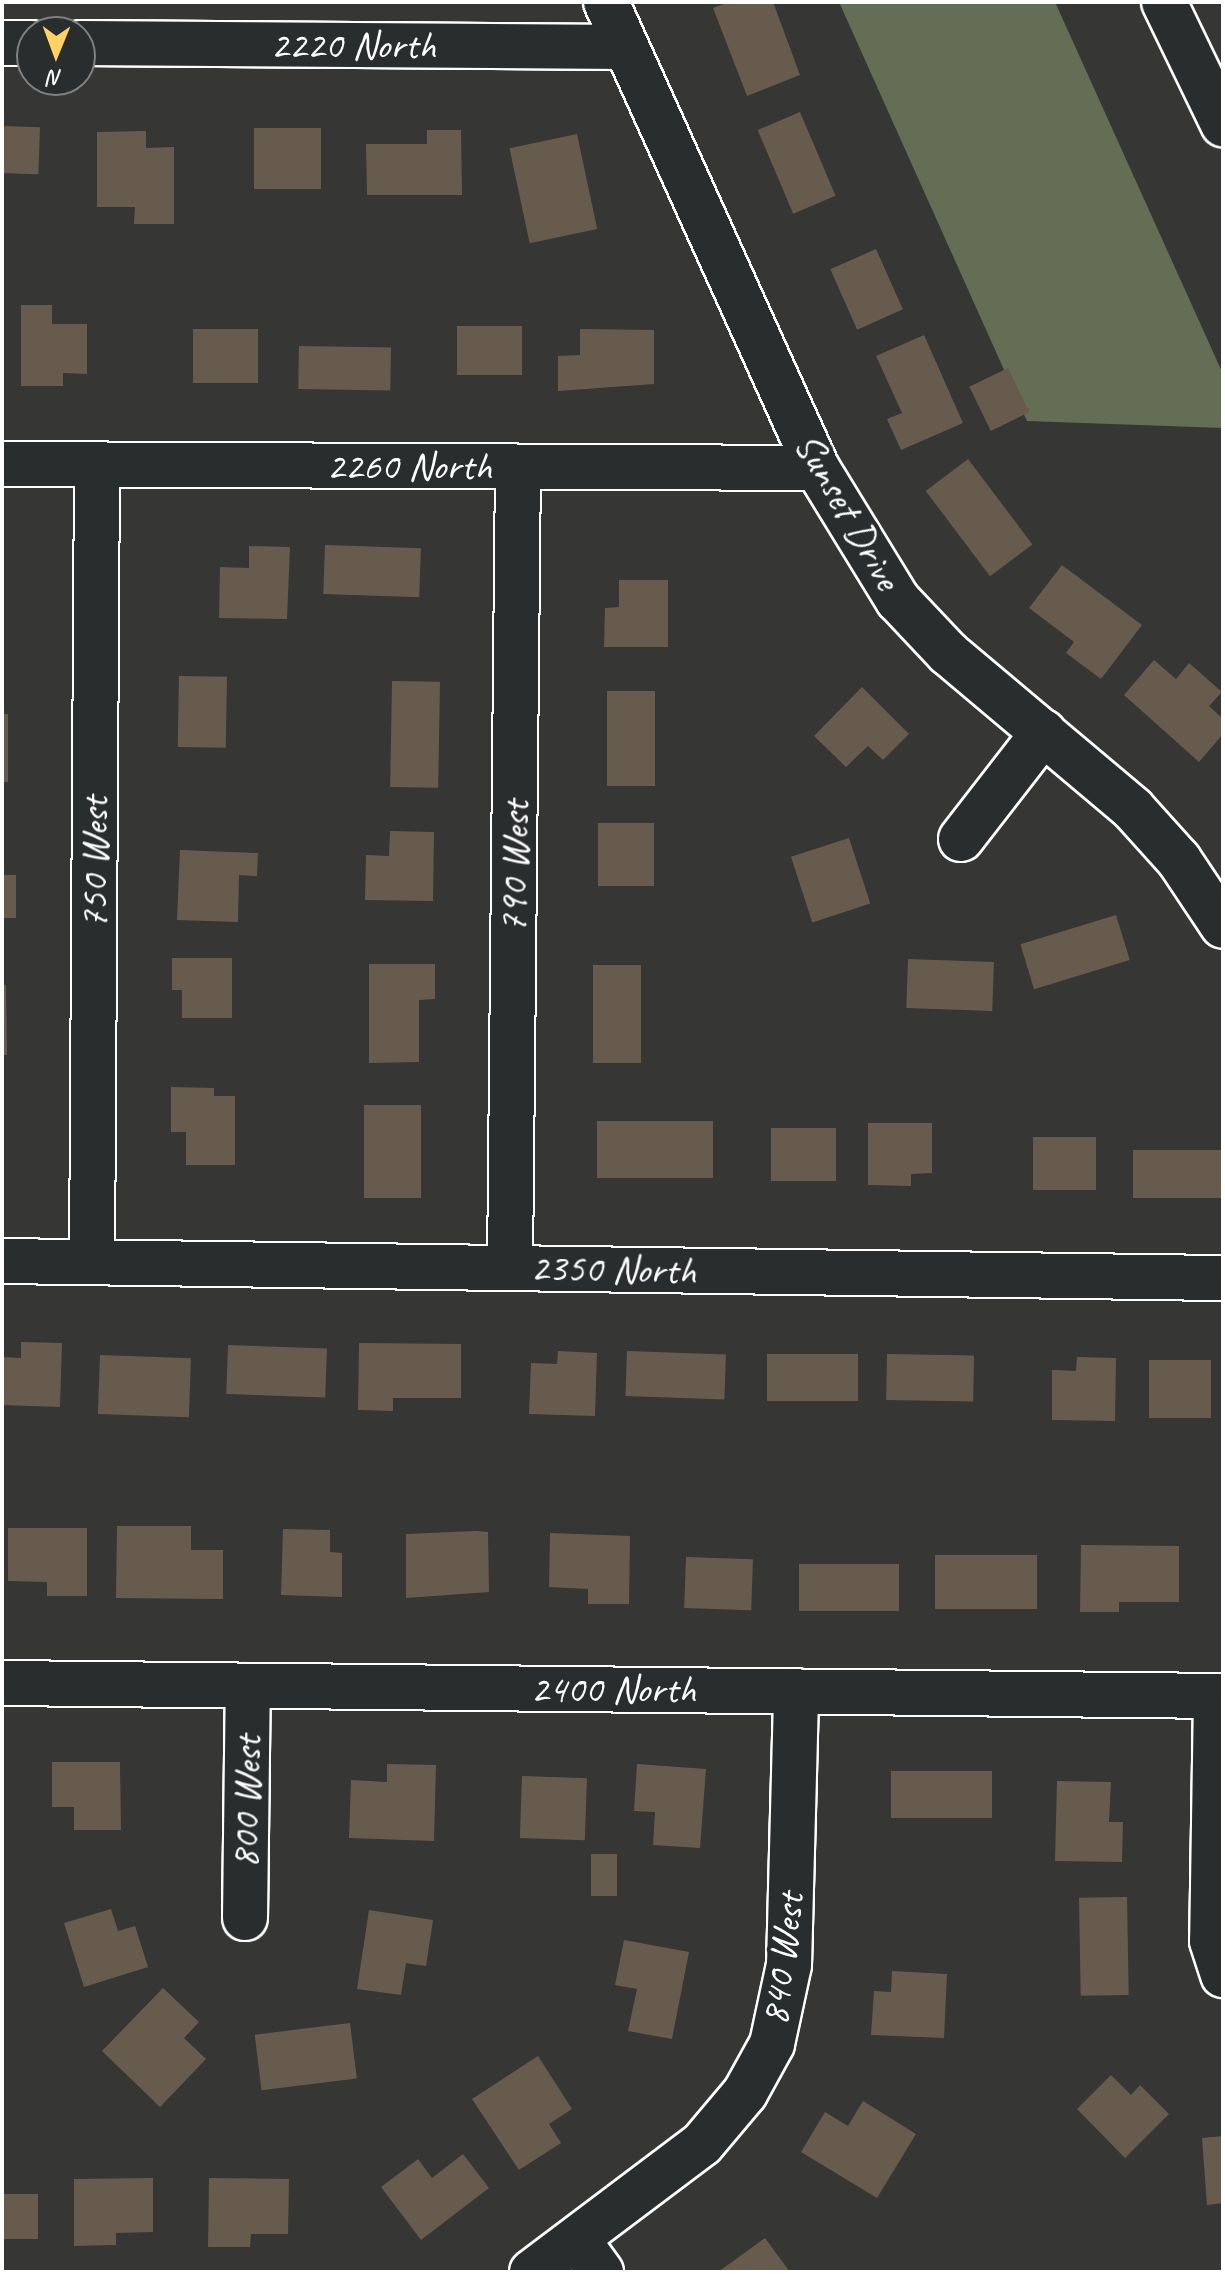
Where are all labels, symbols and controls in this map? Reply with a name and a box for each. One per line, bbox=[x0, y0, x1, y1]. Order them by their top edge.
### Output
north arrow bbox=[16, 16, 96, 96]
street label: 2220 North bbox=[270, 21, 436, 69]
text: N bbox=[49, 64, 63, 92]
street label: Sunset Drive bbox=[784, 424, 912, 598]
street label: 2260 North bbox=[326, 442, 492, 490]
street label: 750 West bbox=[70, 797, 118, 929]
street label: 790 West bbox=[489, 800, 539, 934]
street label: 2350 North bbox=[530, 1244, 696, 1294]
street label: 2400 North bbox=[530, 1665, 696, 1713]
street label: 800 West bbox=[221, 1735, 271, 1869]
street label: 840 West bbox=[750, 1890, 814, 2028]

